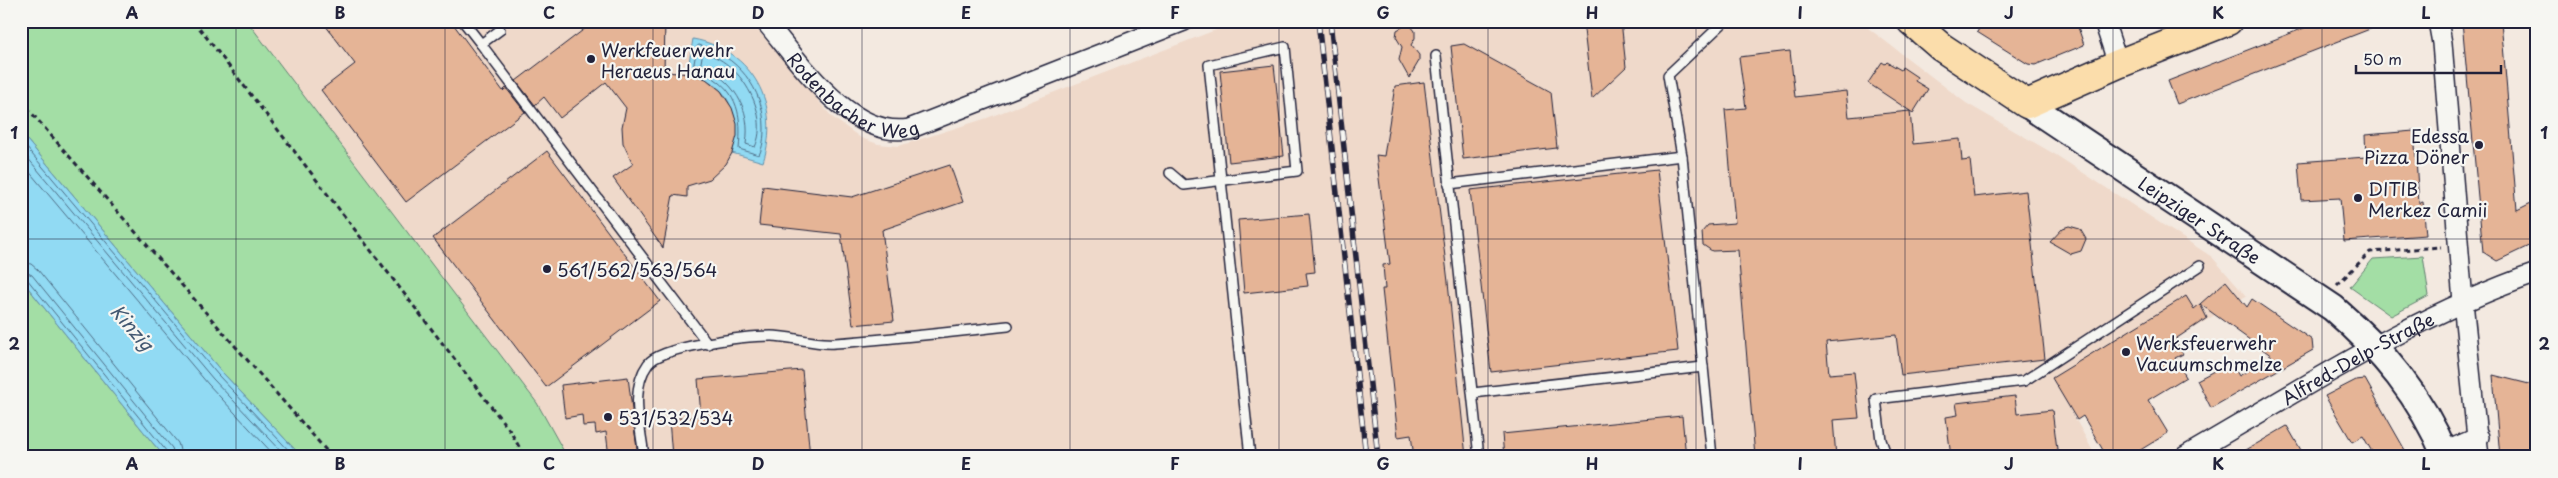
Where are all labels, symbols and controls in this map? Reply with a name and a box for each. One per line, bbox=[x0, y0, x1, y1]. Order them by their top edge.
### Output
text: A bbox=[126, 0, 139, 24]
text: B bbox=[335, 0, 346, 24]
text: C bbox=[543, 0, 555, 24]
text: D bbox=[752, 0, 764, 24]
text: E bbox=[961, 0, 971, 24]
text: F bbox=[1170, 0, 1180, 24]
text: G bbox=[1376, 0, 1390, 24]
text: H bbox=[1586, 0, 1598, 24]
text: I bbox=[1797, 0, 1803, 24]
text: J bbox=[2004, 0, 2014, 24]
text: K bbox=[2212, 0, 2224, 24]
text: L bbox=[2421, 0, 2431, 24]
place label: Werkfeuerwehr Heraeus Hanau bbox=[601, 36, 735, 84]
scale bar bbox=[2356, 42, 2500, 74]
street label: Rodenbacher Weg bbox=[781, 45, 923, 144]
text: 50 m bbox=[2363, 47, 2402, 70]
marker: Werkfeuerwehr Heraeus Hanau bbox=[585, 53, 597, 65]
text: 1 bbox=[10, 120, 18, 144]
text: 1 bbox=[2540, 120, 2548, 144]
place label: Edessa Pizza Döner bbox=[2364, 122, 2470, 170]
marker: Edessa Pizza Döner bbox=[2473, 139, 2485, 151]
street label: Leipziger Straße bbox=[2134, 169, 2267, 270]
place label: DITIB Merkez Camii bbox=[2368, 175, 2488, 223]
marker: DITIB Merkez Camii bbox=[2352, 192, 2364, 204]
place label: 561/562/563/564 bbox=[557, 256, 718, 283]
marker: 561/562/563/564 bbox=[541, 263, 553, 275]
water label: Kinzig bbox=[105, 298, 162, 357]
street label: Alfred-Delp-Straße bbox=[2276, 305, 2438, 410]
place label: Werksfeuerwehr Vacuumschmelze bbox=[2136, 329, 2282, 377]
text: 2 bbox=[8, 331, 20, 355]
text: 2 bbox=[2538, 331, 2550, 355]
marker: Werksfeuerwehr Vacuumschmelze bbox=[2120, 346, 2132, 358]
place label: 531/532/534 bbox=[618, 404, 734, 431]
marker: 531/532/534 bbox=[602, 411, 614, 423]
text: A bbox=[126, 451, 139, 475]
text: B bbox=[335, 451, 346, 475]
text: C bbox=[543, 451, 555, 475]
text: D bbox=[752, 451, 764, 475]
text: E bbox=[961, 451, 971, 475]
text: F bbox=[1170, 451, 1180, 475]
text: G bbox=[1376, 451, 1390, 475]
text: H bbox=[1586, 451, 1598, 475]
text: I bbox=[1797, 451, 1803, 475]
text: J bbox=[2004, 451, 2014, 475]
text: K bbox=[2212, 451, 2224, 475]
text: L bbox=[2421, 451, 2431, 475]

